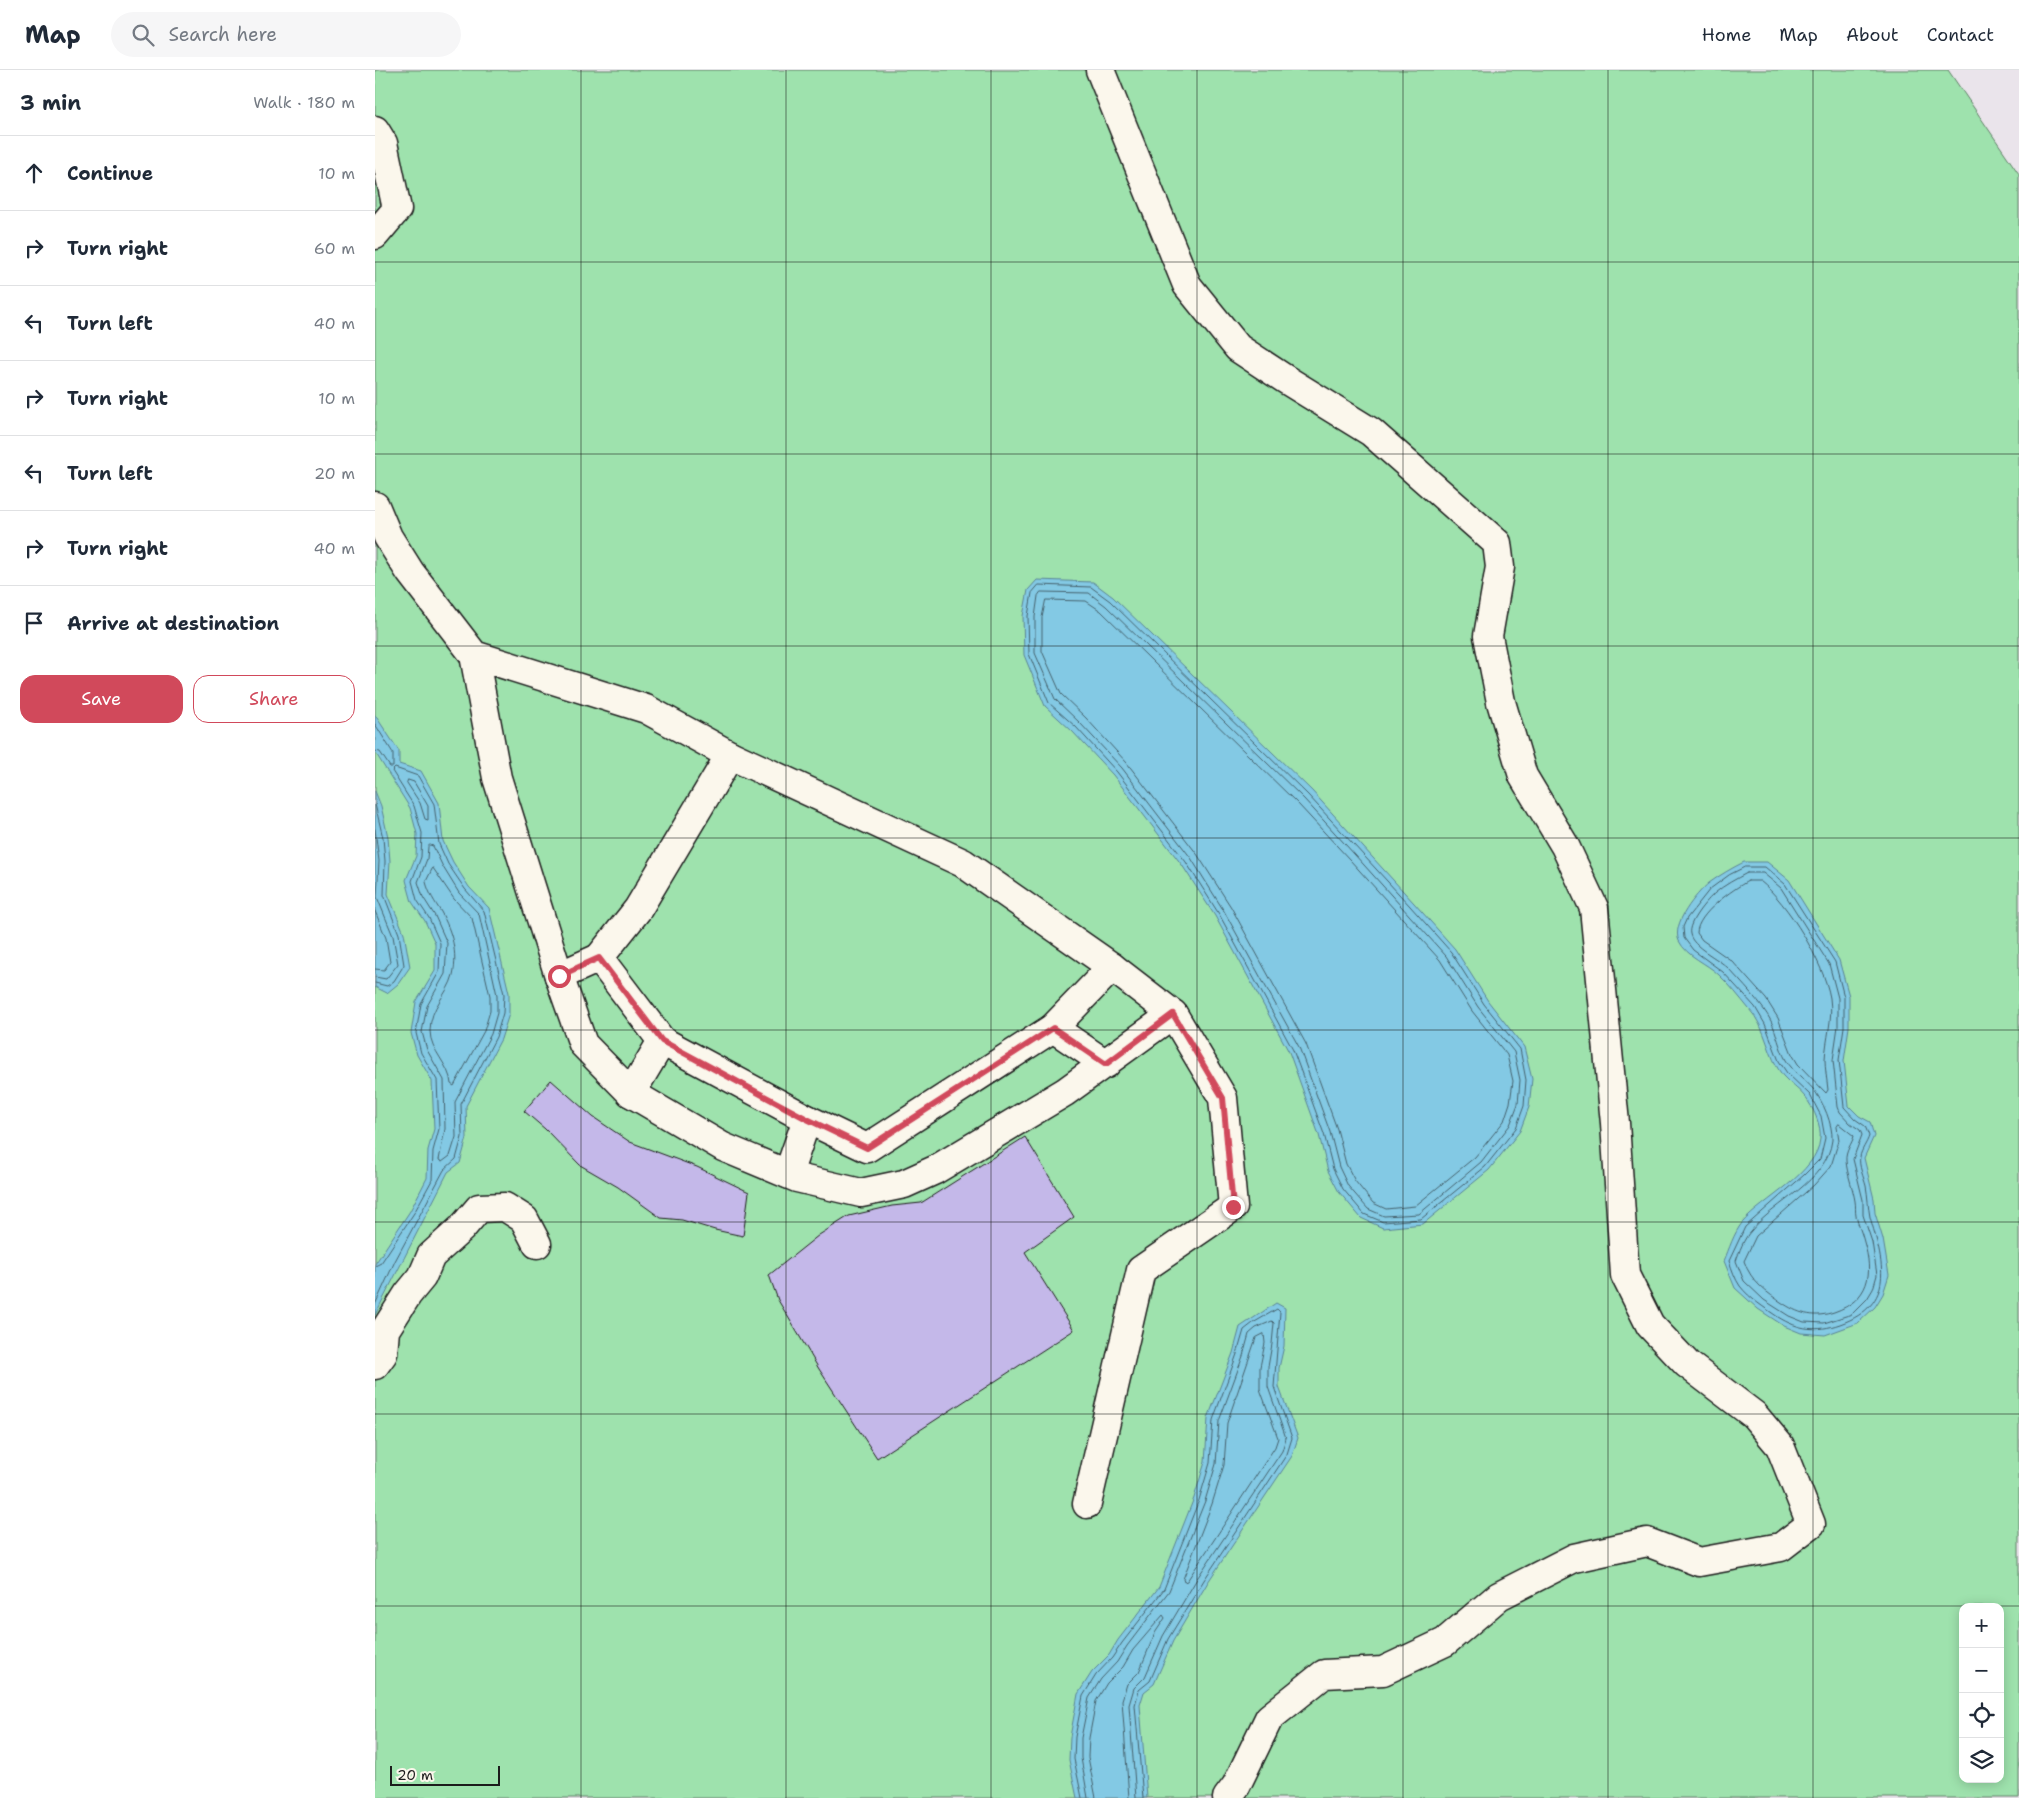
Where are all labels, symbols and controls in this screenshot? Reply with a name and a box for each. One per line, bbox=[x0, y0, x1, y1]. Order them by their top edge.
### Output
search box bbox=[111, 12, 461, 57]
text: Map bbox=[25, 19, 81, 51]
icon: search bbox=[129, 21, 157, 49]
text: Search here bbox=[169, 22, 277, 47]
text: Home bbox=[1702, 23, 1751, 47]
text: Map bbox=[1779, 23, 1818, 47]
text: About bbox=[1846, 23, 1899, 47]
text: Contact bbox=[1927, 23, 1994, 47]
text: 3 min bbox=[20, 89, 81, 117]
text: Walk · 180 m bbox=[253, 92, 355, 113]
icon: ahead bbox=[20, 159, 48, 187]
text: Continue bbox=[67, 161, 153, 186]
text: 10 m bbox=[318, 163, 355, 184]
icon: right bbox=[20, 234, 48, 262]
text: Turn right bbox=[67, 236, 168, 261]
text: 60 m bbox=[314, 238, 355, 259]
icon: left bbox=[20, 309, 48, 337]
text: Turn left bbox=[67, 311, 153, 336]
text: 40 m bbox=[313, 313, 355, 334]
icon: right bbox=[20, 384, 48, 412]
text: Turn right bbox=[67, 386, 168, 411]
text: 10 m bbox=[318, 388, 355, 409]
icon: left bbox=[20, 459, 48, 487]
text: Turn left bbox=[67, 461, 153, 486]
text: 20 m bbox=[314, 463, 355, 484]
icon: right bbox=[20, 534, 48, 562]
text: Turn right bbox=[67, 536, 168, 561]
text: 40 m bbox=[313, 538, 355, 559]
icon: arrive bbox=[20, 609, 48, 637]
text: Arrive at destination bbox=[67, 611, 279, 636]
button: Save bbox=[20, 675, 183, 723]
button: Share bbox=[193, 675, 355, 723]
route start bbox=[548, 965, 571, 988]
route end bbox=[1222, 1196, 1245, 1219]
map controls bbox=[1959, 1603, 2004, 1783]
button: + bbox=[1959, 1603, 2004, 1648]
button: − bbox=[1959, 1648, 2004, 1693]
button: locate bbox=[1959, 1693, 2004, 1738]
button: layers bbox=[1959, 1738, 2004, 1783]
scale bar bbox=[390, 1763, 500, 1786]
text: 20 m bbox=[397, 1766, 433, 1784]

